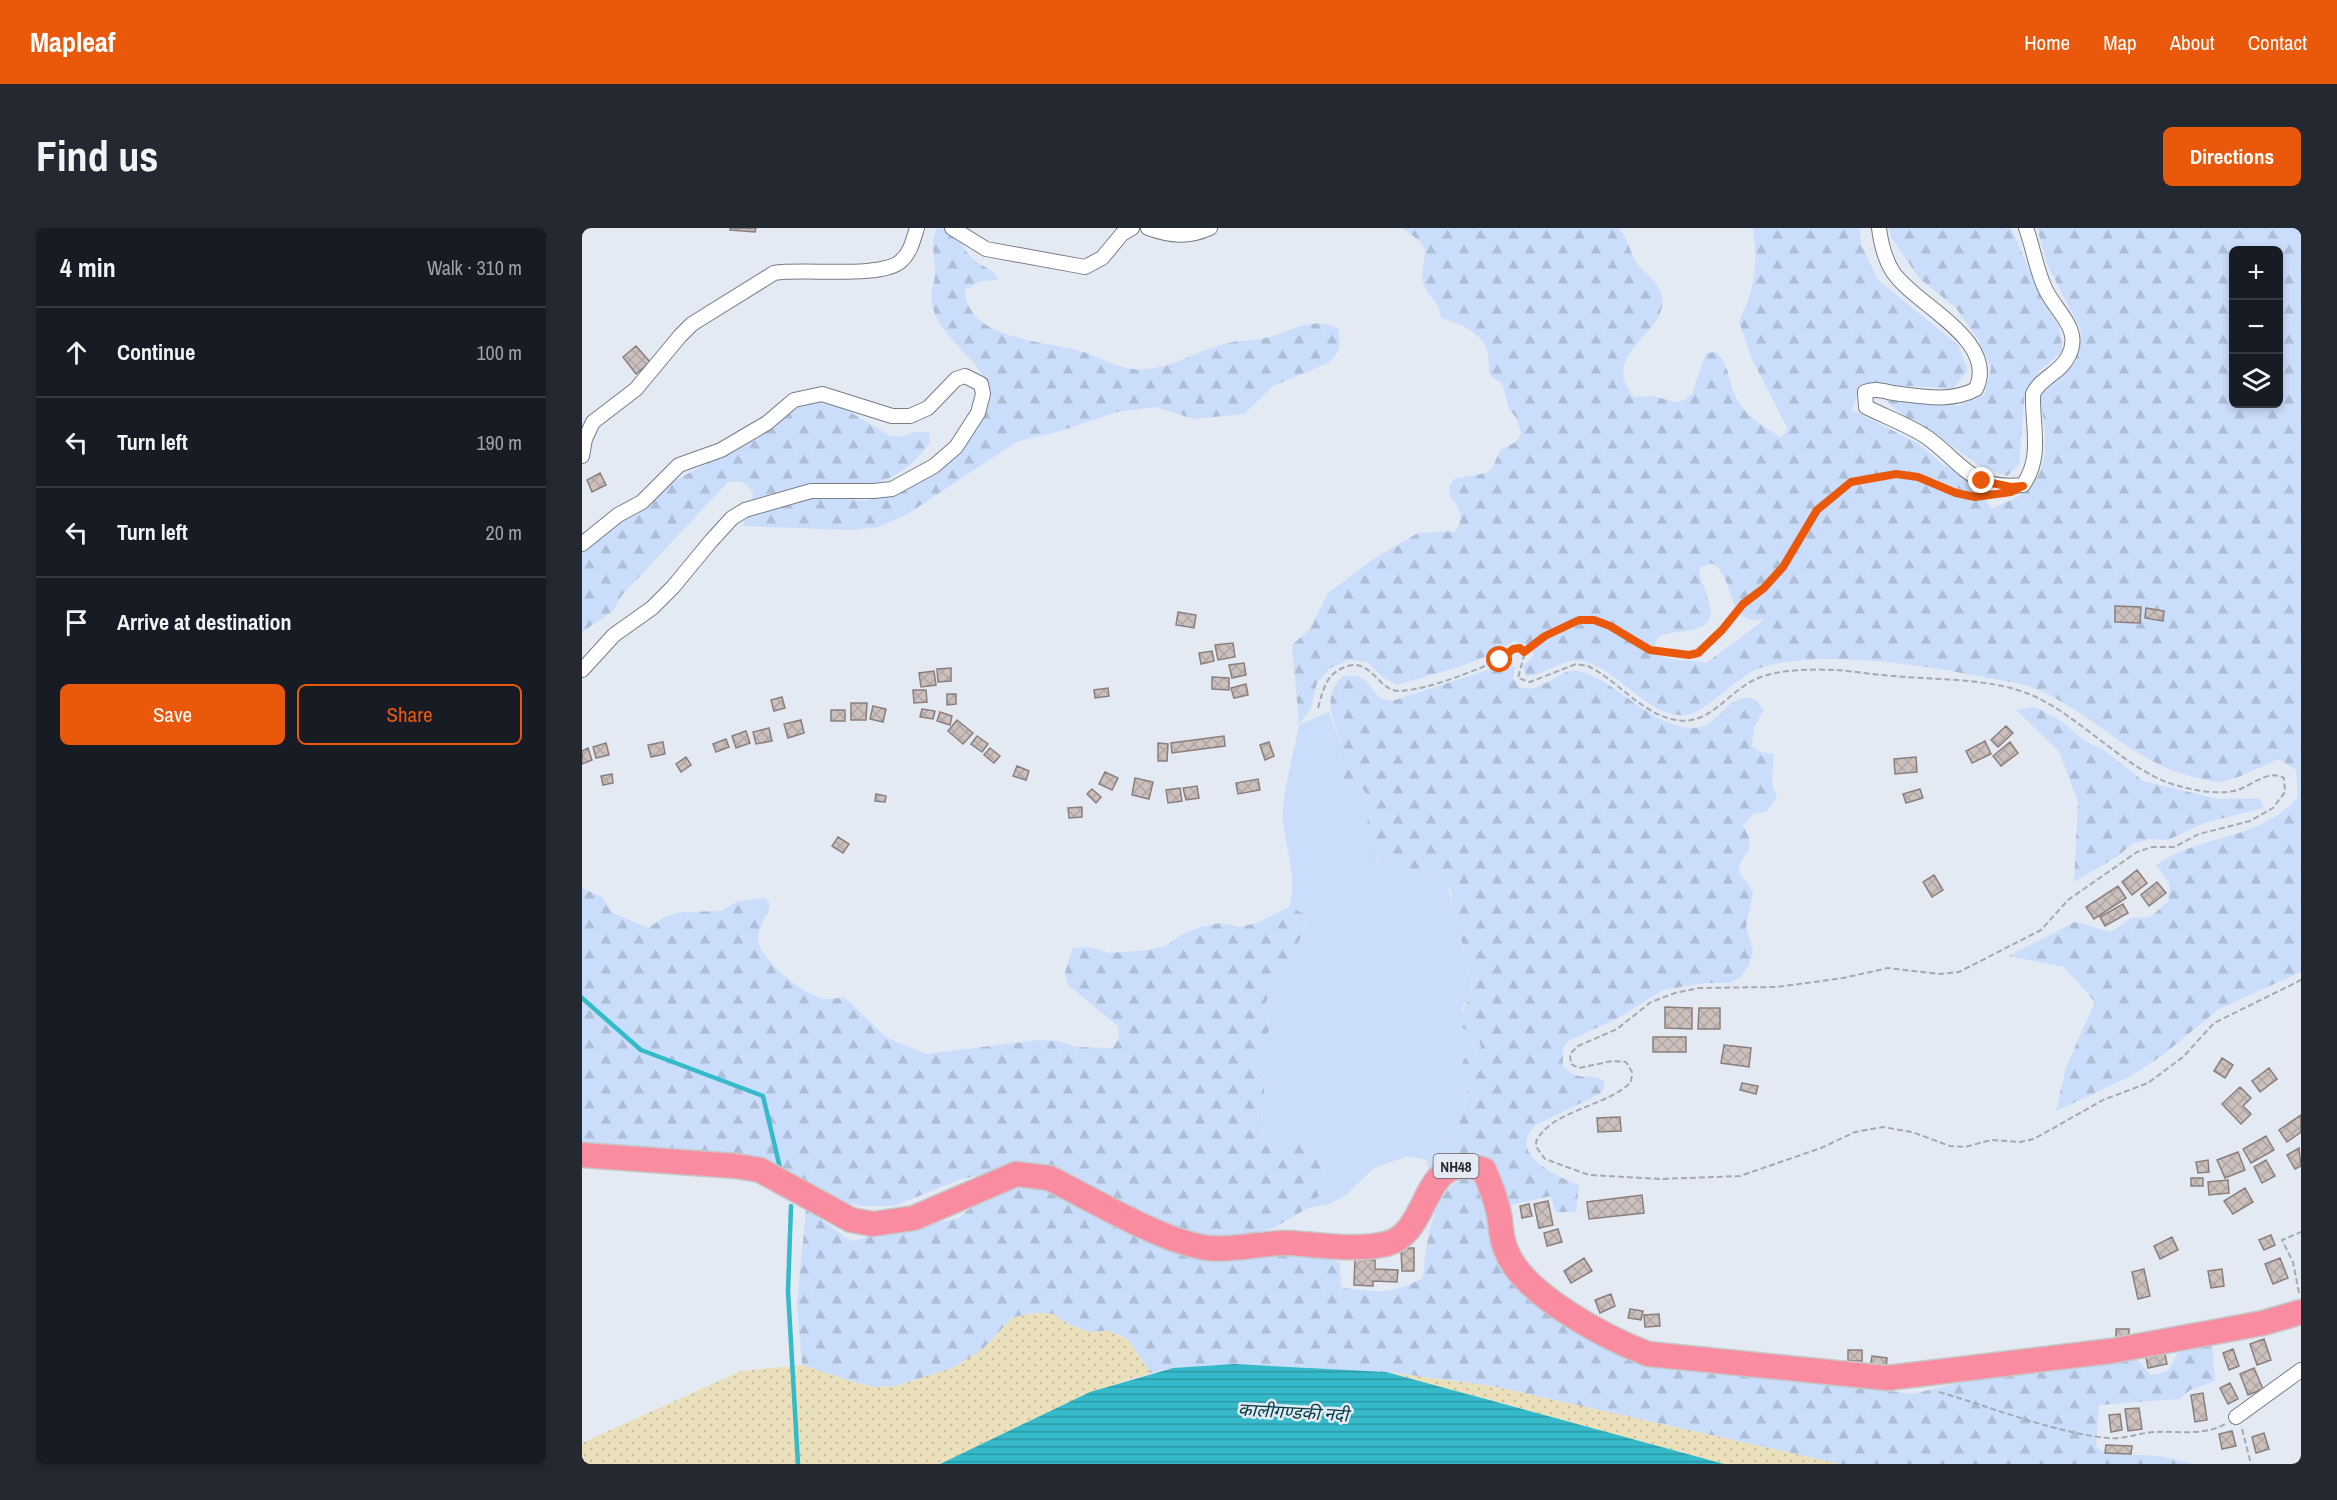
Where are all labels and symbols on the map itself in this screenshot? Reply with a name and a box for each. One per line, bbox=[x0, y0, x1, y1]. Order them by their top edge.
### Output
route end bbox=[1968, 467, 1994, 493]
route start bbox=[1486, 646, 1512, 672]
road number: NH48 bbox=[1434, 1154, 1478, 1178]
water label: कालीगण्डकी नदी bbox=[1237, 1397, 1352, 1428]

